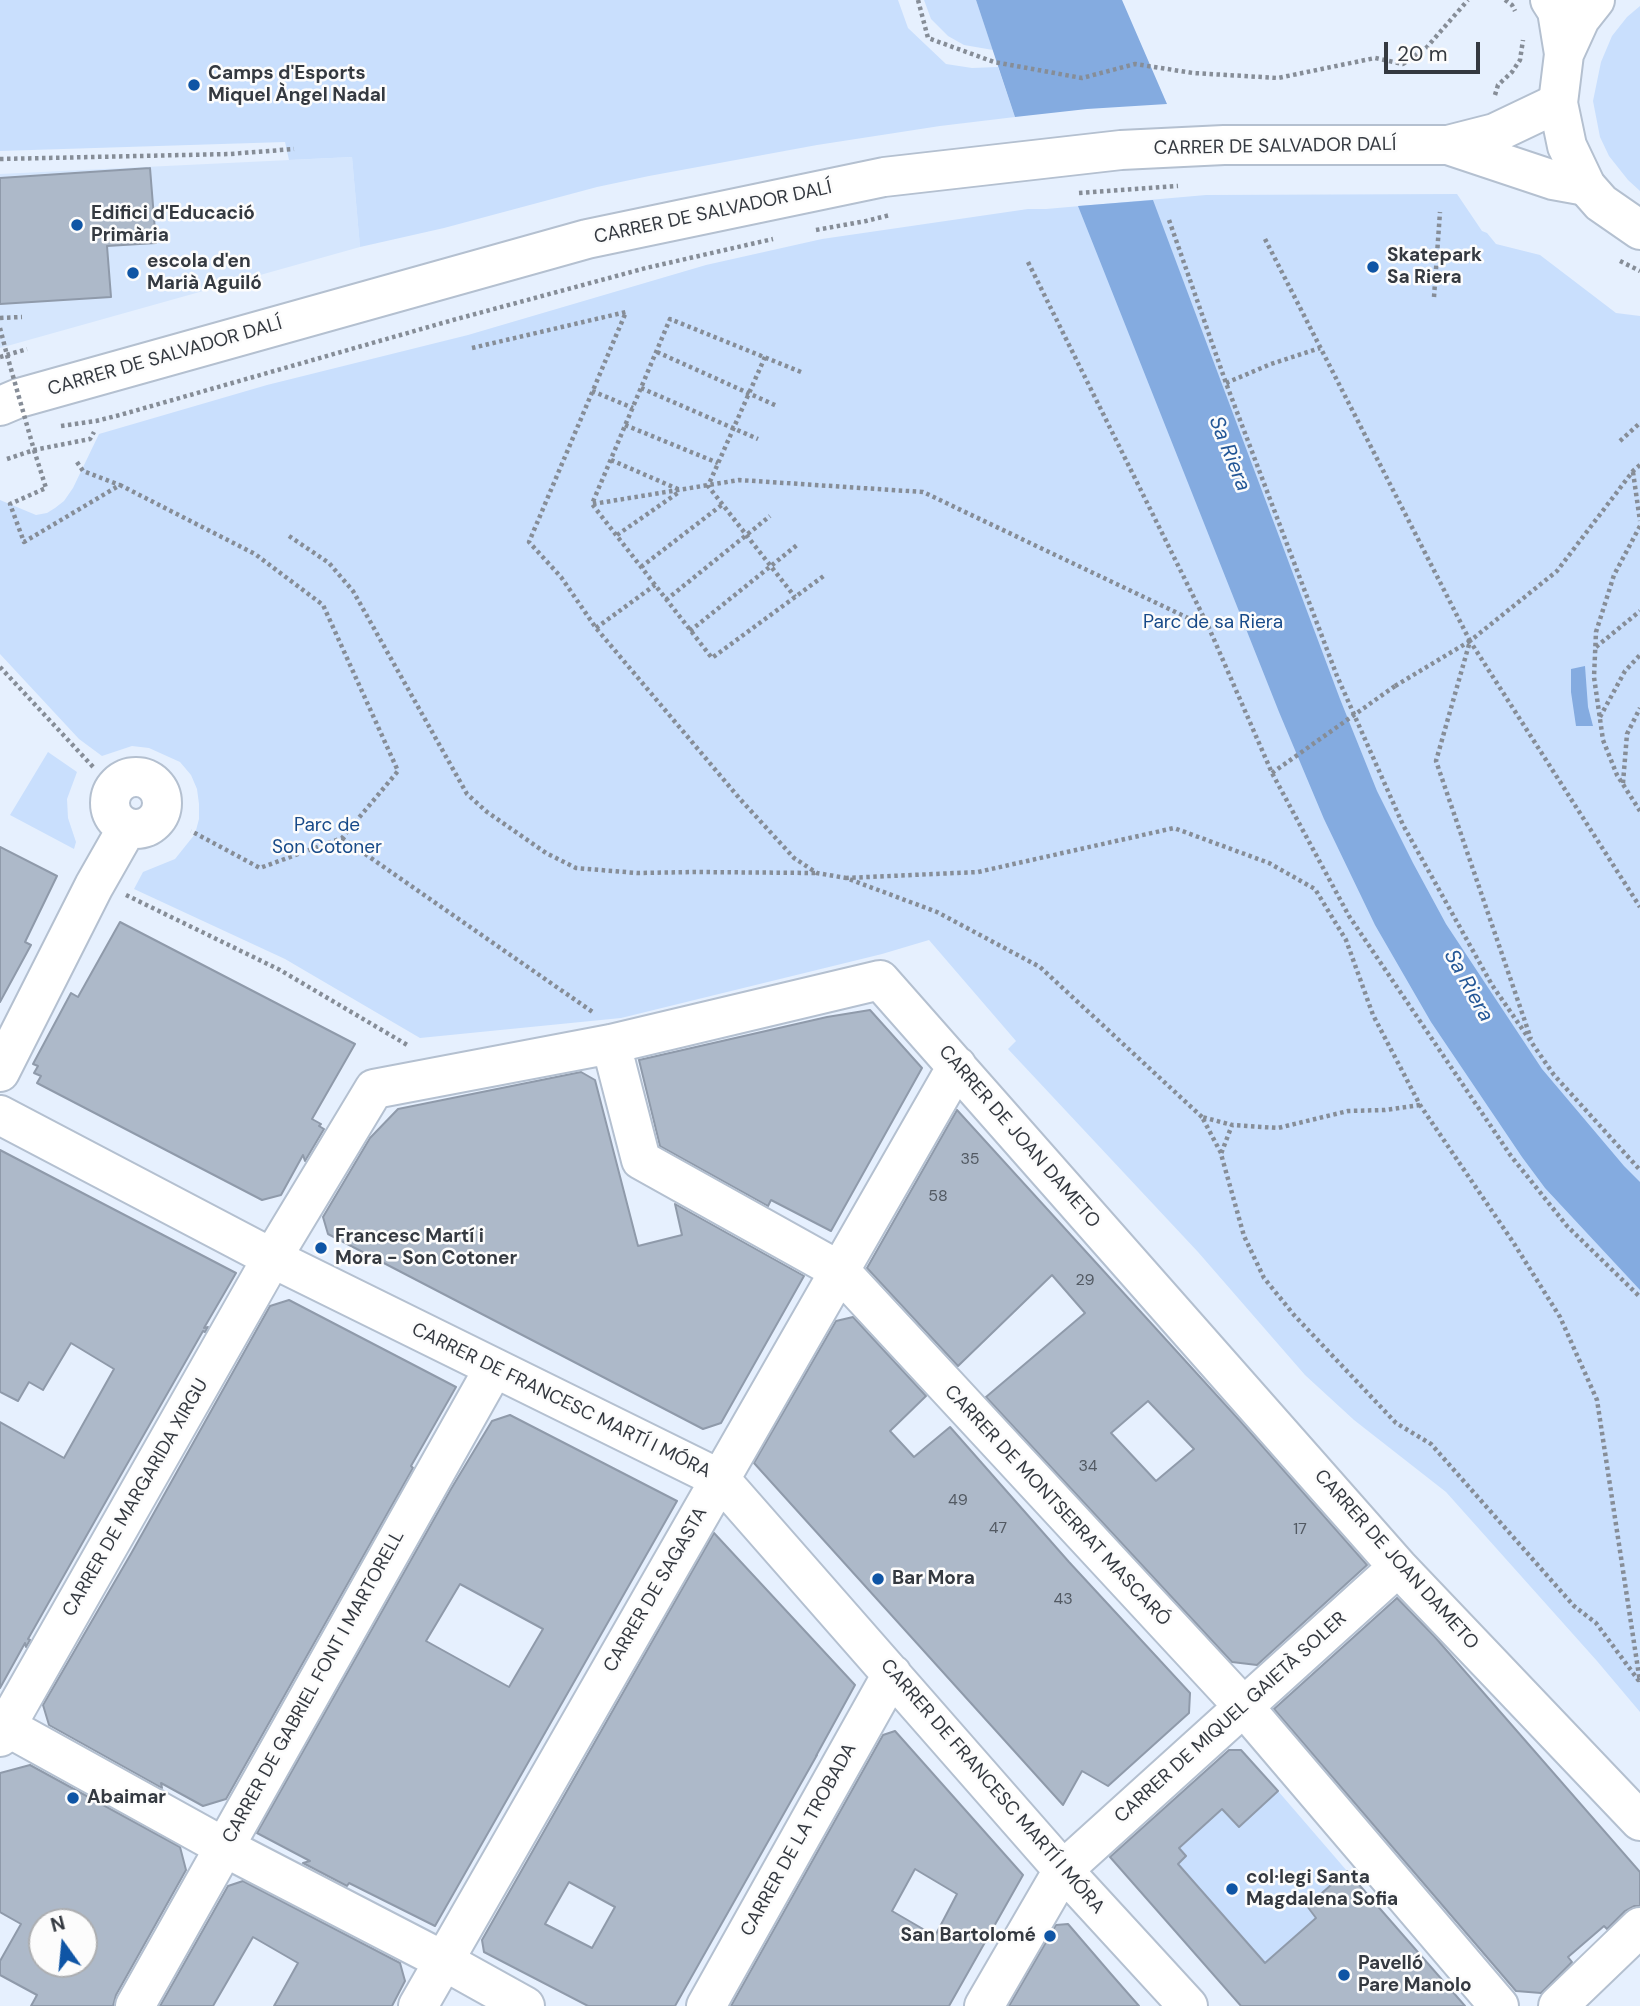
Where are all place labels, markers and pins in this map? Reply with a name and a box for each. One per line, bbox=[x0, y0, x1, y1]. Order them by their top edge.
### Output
place label: Camps d'Esports Miquel Àngel Nadal bbox=[208, 63, 386, 107]
marker: Camps d'Esports Miquel Àngel Nadal bbox=[186, 77, 202, 93]
place label: Edifici d'Educació Primària bbox=[91, 203, 255, 247]
marker: Edifici d'Educació Primària bbox=[69, 217, 85, 233]
place label: Skatepark Sa Riera bbox=[1387, 245, 1482, 289]
place label: escola d'en Marià Aguiló bbox=[147, 251, 262, 295]
marker: Skatepark Sa Riera bbox=[1365, 259, 1381, 275]
marker: escola d'en Marià Aguiló bbox=[125, 265, 141, 281]
place label: Francesc Martí i Mora - Son Cotoner bbox=[335, 1226, 517, 1270]
marker: Francesc Martí i Mora - Son Cotoner bbox=[313, 1240, 329, 1256]
place label: Bar Mora bbox=[892, 1568, 975, 1590]
marker: Bar Mora bbox=[870, 1571, 886, 1587]
place label: Abaimar bbox=[87, 1787, 166, 1809]
marker: Abaimar bbox=[65, 1790, 81, 1806]
place label: col·legi Santa Magdalena Sofia bbox=[1246, 1867, 1398, 1911]
marker: col·legi Santa Magdalena Sofia bbox=[1224, 1881, 1240, 1897]
place label: San Bartolomé bbox=[901, 1925, 1036, 1947]
marker: San Bartolomé bbox=[1042, 1928, 1058, 1944]
place label: Pavelló Pare Manolo bbox=[1358, 1953, 1472, 1997]
marker: Pavelló Pare Manolo bbox=[1336, 1967, 1352, 1983]

